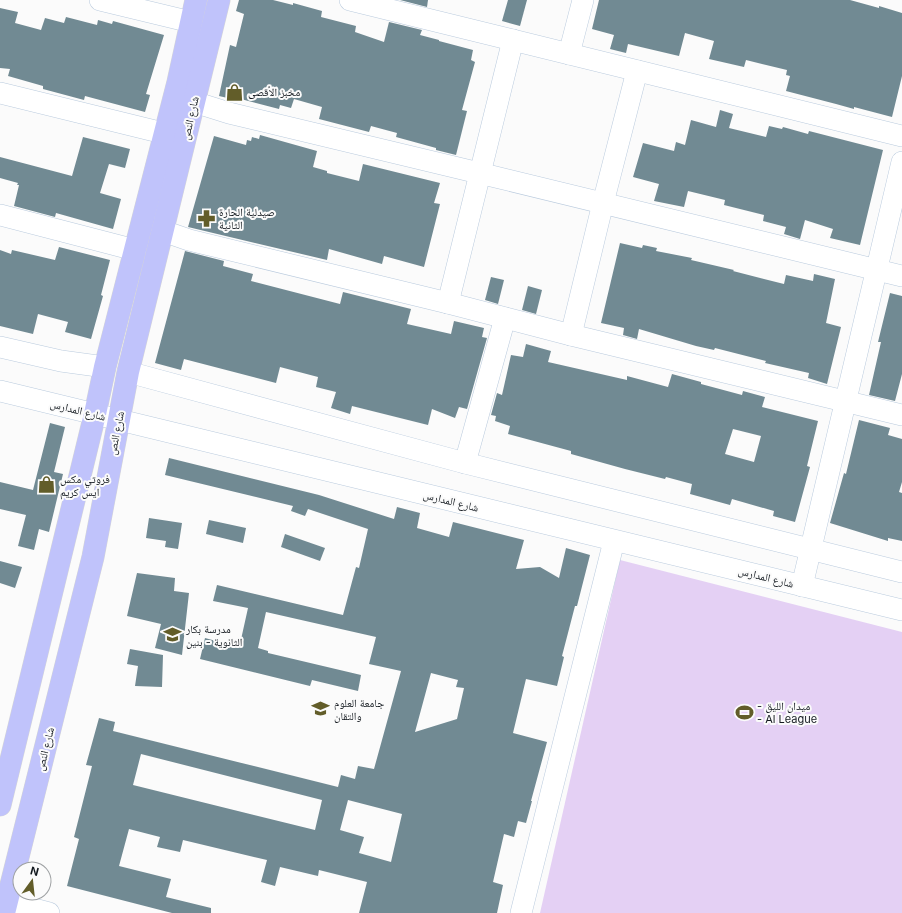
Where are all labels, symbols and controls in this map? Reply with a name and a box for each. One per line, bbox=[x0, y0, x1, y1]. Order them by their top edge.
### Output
shop icon: مخبز الأقصى bbox=[225, 82, 245, 102]
place label: مخبز الأقصى bbox=[248, 85, 300, 99]
street label: شارع النص bbox=[178, 95, 202, 141]
place label: صيدلية الحارة الثانية bbox=[219, 205, 275, 232]
pharmacy icon: صيدلية الحارة الثانية bbox=[196, 208, 216, 228]
street label: شارع المدارس bbox=[49, 396, 107, 424]
street label: شارع النص bbox=[105, 410, 127, 456]
place label: فروتي مكس ايس كريم bbox=[60, 472, 110, 500]
shop icon: فروتي مكس ايس كريم bbox=[37, 475, 57, 495]
street label: شارع المدارس bbox=[422, 487, 480, 515]
street label: شارع المدارس bbox=[737, 563, 795, 591]
place label: مدرسة بكار الثانوية - بنين bbox=[185, 622, 243, 649]
school or university icon: مدرسة بكار الثانوية - بنين bbox=[163, 625, 183, 645]
place label: جامعة العلوم والتقان bbox=[334, 696, 384, 723]
school or university icon: جامعة العلوم والتقان bbox=[311, 699, 331, 719]
place label: - ميدان الليق - Al League bbox=[757, 699, 817, 726]
sports icon: - ميدان الليق - Al League bbox=[734, 702, 754, 722]
street label: شارع النص bbox=[33, 726, 57, 772]
north arrow bbox=[12, 861, 52, 901]
text: N bbox=[29, 863, 40, 879]

